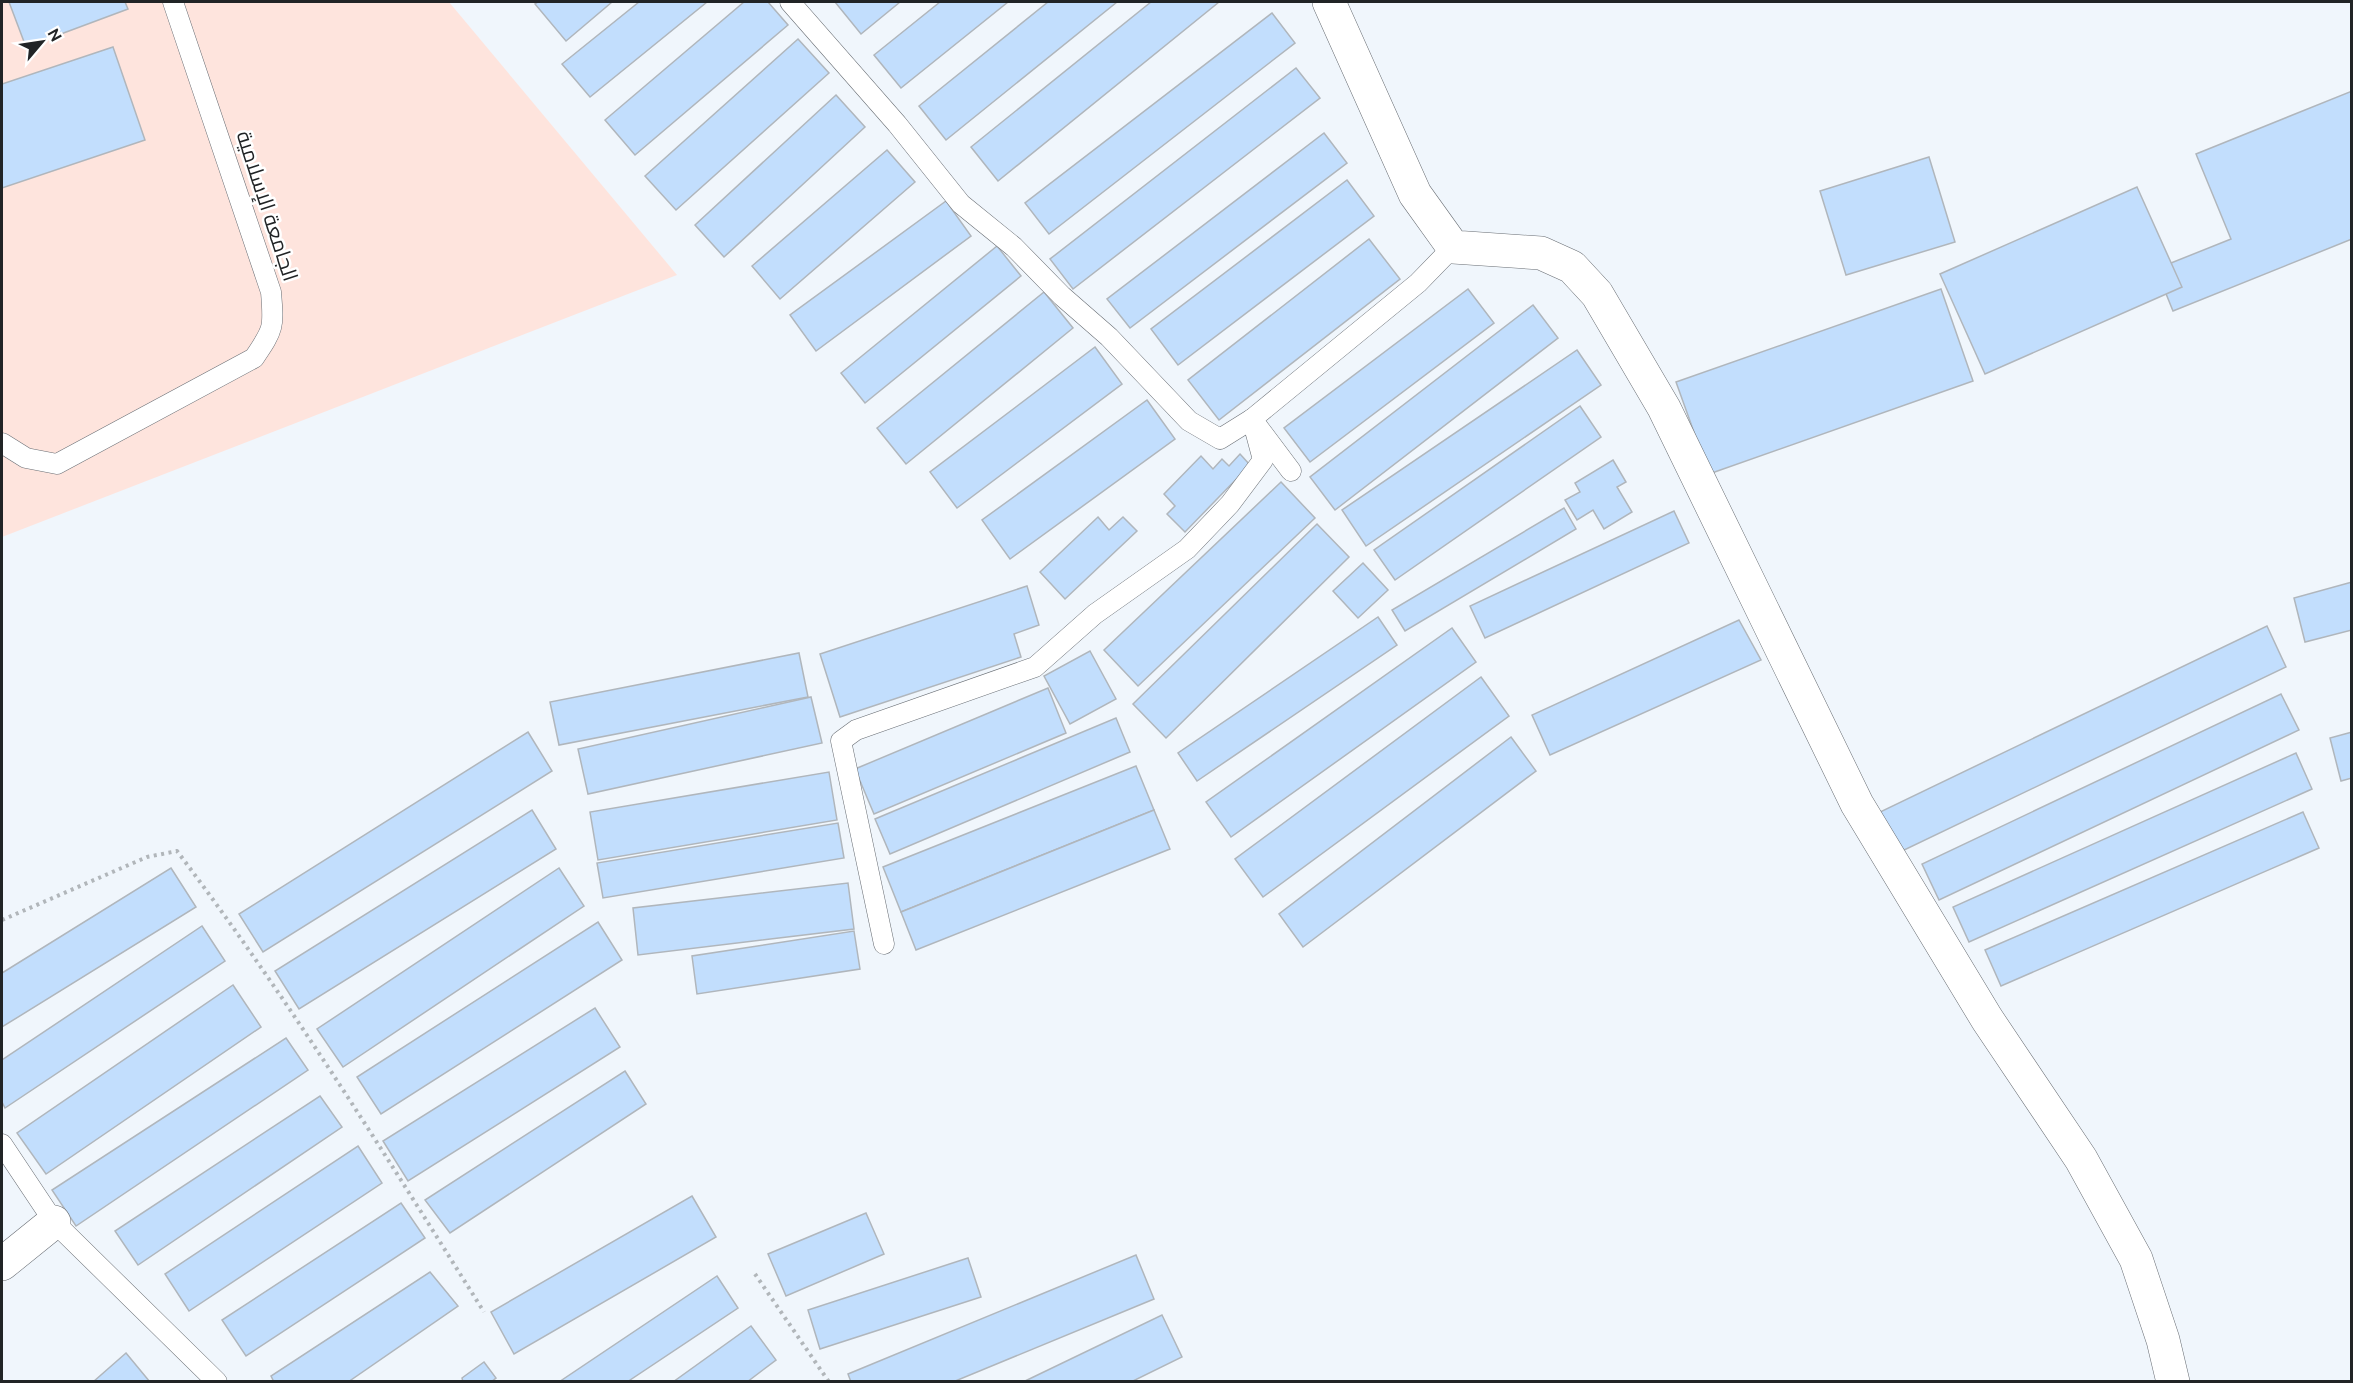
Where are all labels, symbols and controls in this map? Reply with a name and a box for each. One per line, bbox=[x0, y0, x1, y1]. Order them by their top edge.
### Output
north arrow bbox=[12, 12, 72, 72]
text: N bbox=[44, 25, 66, 44]
street label: الجامعة الإسلامية bbox=[230, 128, 304, 284]

